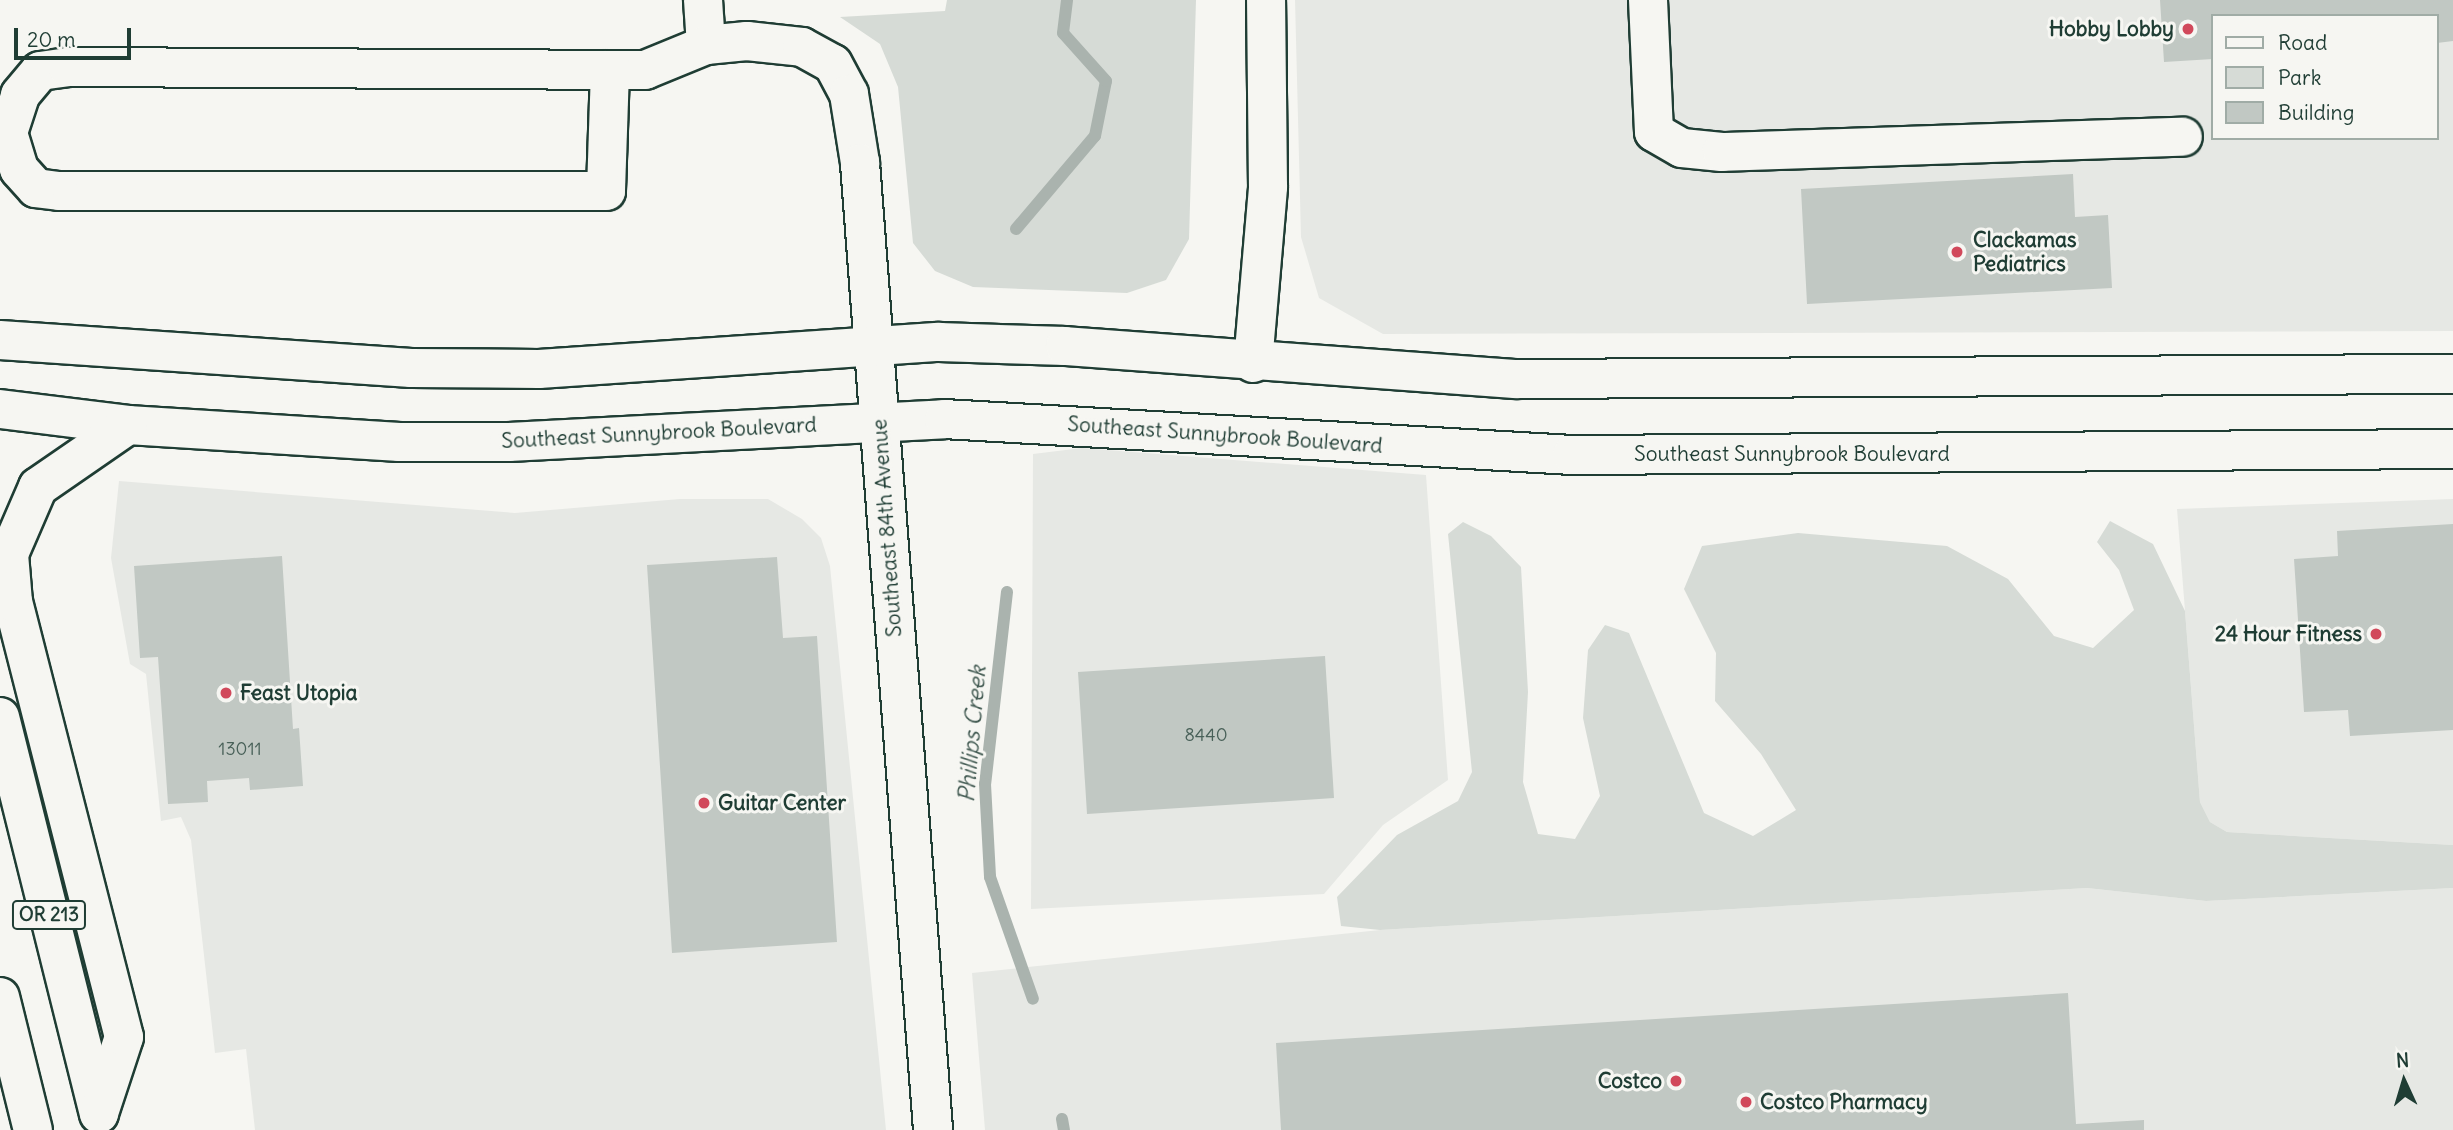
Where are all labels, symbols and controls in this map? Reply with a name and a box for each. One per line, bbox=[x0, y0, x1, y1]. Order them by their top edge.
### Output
scale bar bbox=[18, 14, 135, 58]
legend bbox=[2212, 14, 2439, 140]
place label: Hobby Lobby bbox=[2049, 16, 2174, 42]
marker: Hobby Lobby bbox=[2180, 21, 2196, 37]
text: 20 m bbox=[27, 26, 76, 53]
text: Road bbox=[2278, 29, 2327, 56]
text: Park bbox=[2278, 64, 2321, 91]
text: Building bbox=[2278, 99, 2354, 126]
place label: Clackamas Pediatrics bbox=[1973, 227, 2077, 277]
marker: Clackamas Pediatrics bbox=[1947, 242, 1967, 262]
street label: Southeast Sunnybrook Boulevard bbox=[1067, 411, 1383, 459]
street label: Southeast Sunnybrook Boulevard bbox=[501, 412, 817, 454]
street label: Southeast 84th Avenue bbox=[867, 418, 907, 638]
street label: Southeast Sunnybrook Boulevard bbox=[1634, 441, 1950, 467]
place label: 24 Hour Fitness bbox=[2215, 621, 2362, 647]
marker: 24 Hour Fitness bbox=[2368, 626, 2384, 642]
water label: Phillips Creek bbox=[952, 665, 992, 803]
place label: Feast Utopia bbox=[240, 680, 358, 706]
marker: Feast Utopia bbox=[218, 685, 234, 701]
house number: 8440 bbox=[1184, 724, 1228, 746]
house number: 13011 bbox=[218, 738, 262, 760]
place label: Guitar Center bbox=[718, 790, 846, 816]
marker: Guitar Center bbox=[696, 795, 712, 811]
road number: OR 213 bbox=[10, 900, 88, 931]
north arrow bbox=[2369, 1046, 2439, 1116]
text: N bbox=[2395, 1048, 2410, 1072]
place label: Costco bbox=[1598, 1068, 1662, 1094]
marker: Costco bbox=[1668, 1073, 1684, 1089]
place label: Costco Pharmacy bbox=[1760, 1089, 1928, 1115]
marker: Costco Pharmacy bbox=[1738, 1094, 1754, 1110]

